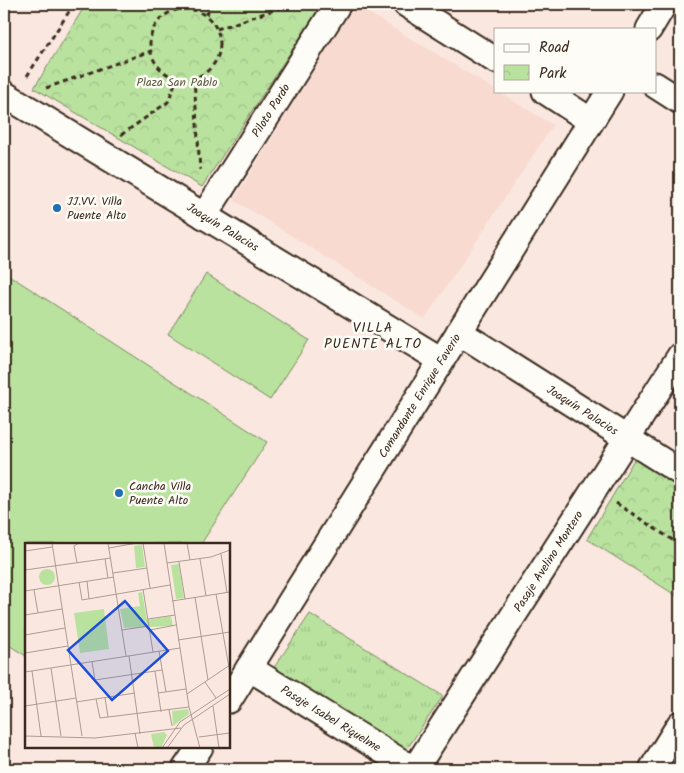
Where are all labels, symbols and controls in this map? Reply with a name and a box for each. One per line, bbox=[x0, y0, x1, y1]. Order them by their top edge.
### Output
legend bbox=[494, 28, 656, 92]
text: Road bbox=[539, 36, 570, 60]
text: Park bbox=[539, 62, 567, 86]
park label: Plaza San Pablo bbox=[137, 73, 217, 92]
street label: Piloto Pardo bbox=[247, 80, 295, 141]
place label: JJ.VV. Villa Puente Alto bbox=[67, 192, 126, 225]
street label: Joaquín Palacios bbox=[183, 198, 262, 257]
marker: JJ.VV. Villa Puente Alto bbox=[51, 202, 63, 214]
district label: VILLA PUENTE ALTO bbox=[324, 317, 422, 355]
street label: Comandante Enrique Faverio bbox=[374, 330, 466, 462]
street label: Joaquín Palacios bbox=[542, 381, 622, 440]
place label: Cancha Villa Puente Alto bbox=[129, 477, 192, 510]
marker: Cancha Villa Puente Alto bbox=[113, 487, 125, 499]
street label: Pasaje Avelino Montero bbox=[509, 507, 588, 616]
inset map bbox=[25, 543, 230, 748]
street label: Pasaje Isabel Riquelme bbox=[277, 681, 385, 757]

